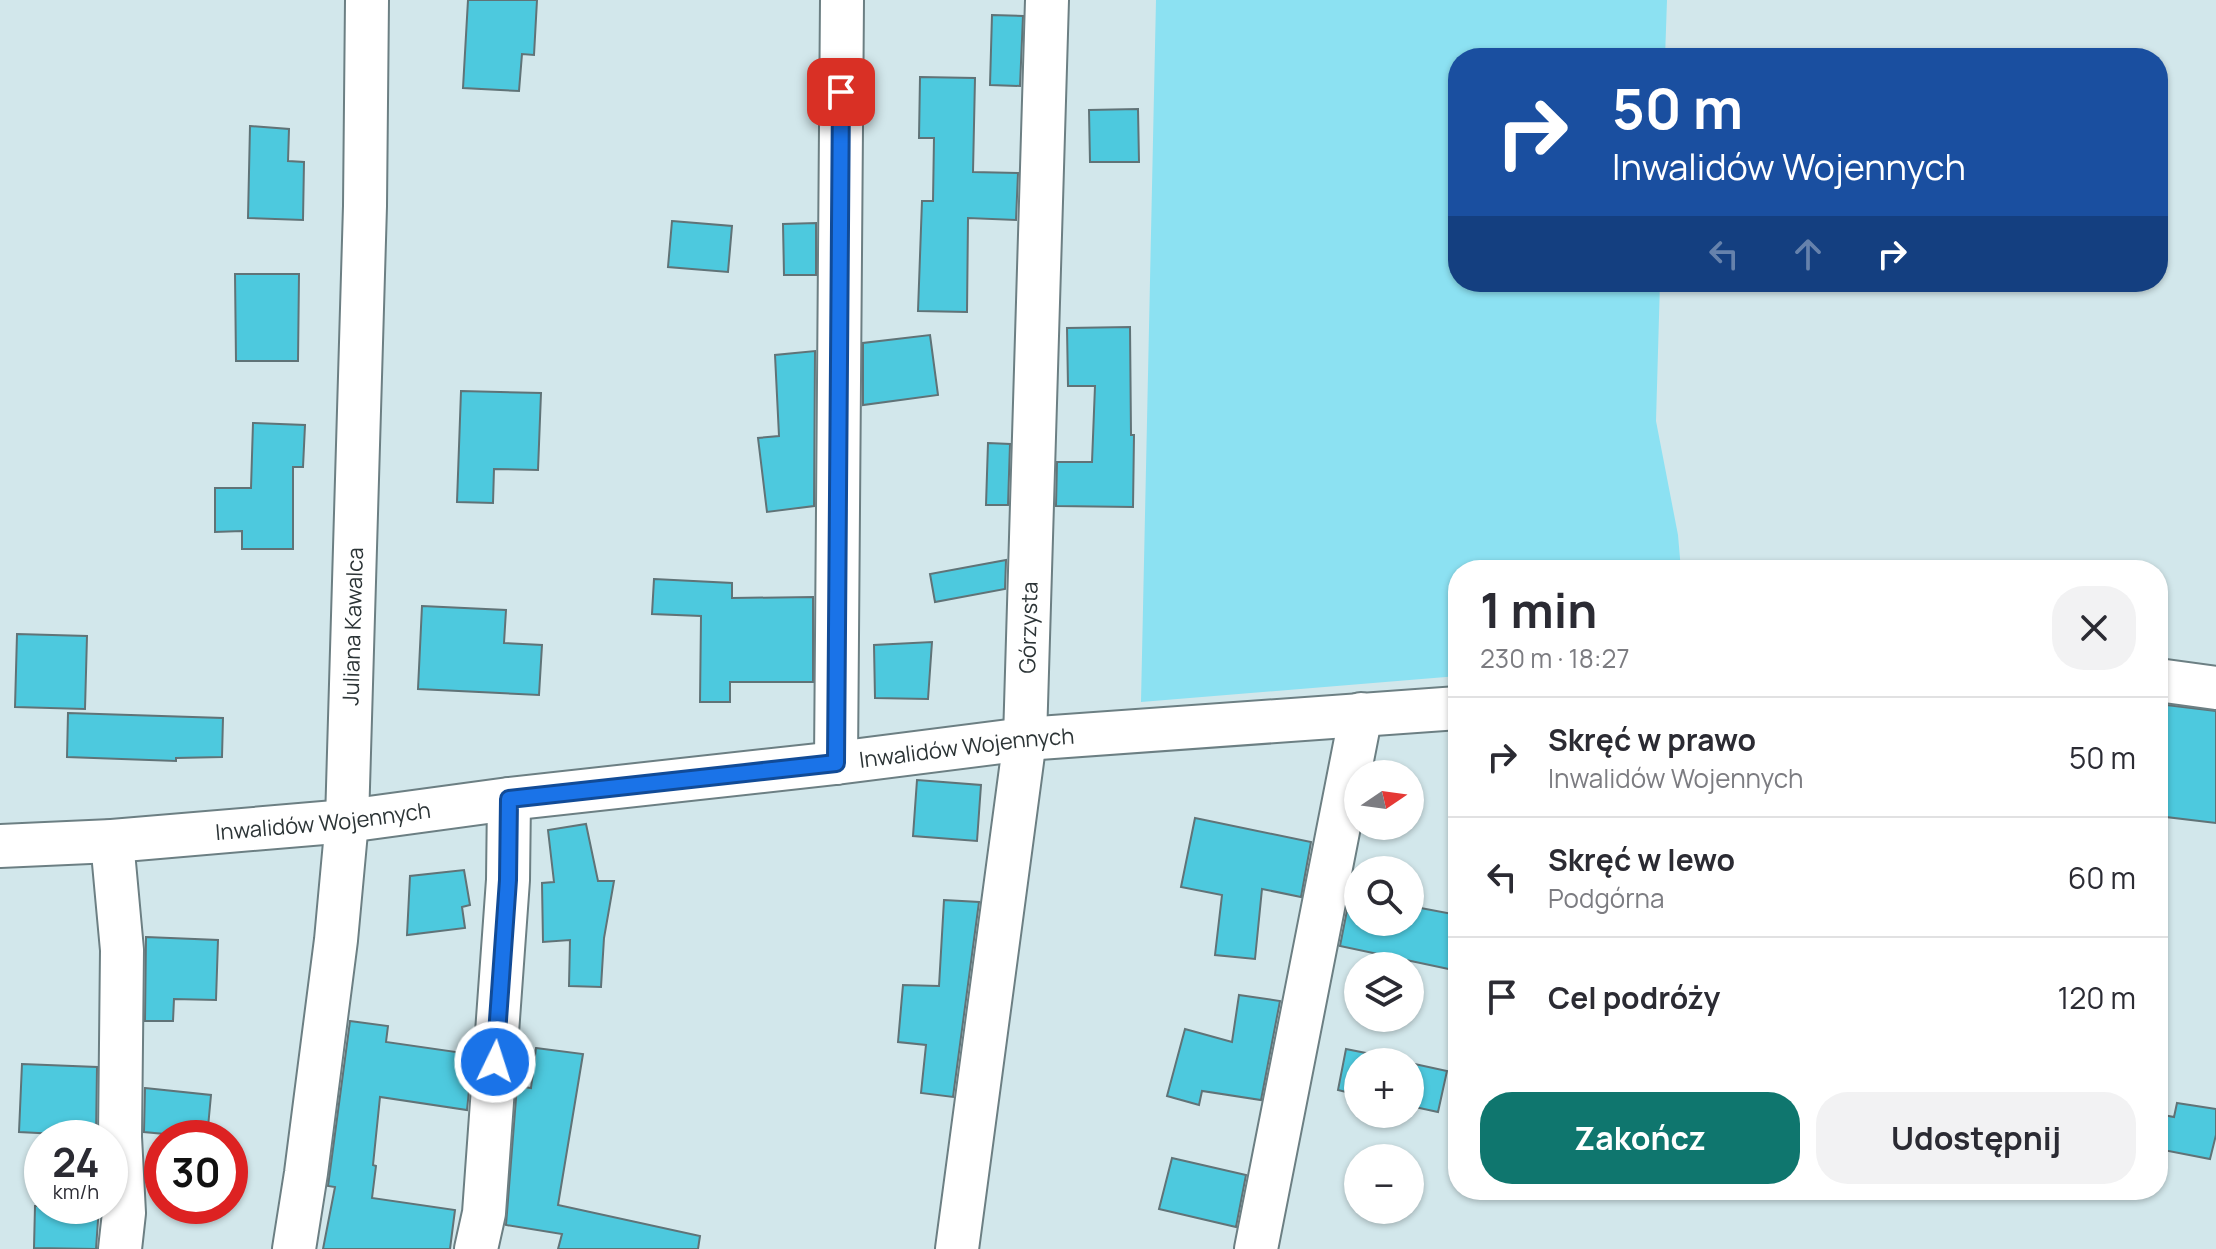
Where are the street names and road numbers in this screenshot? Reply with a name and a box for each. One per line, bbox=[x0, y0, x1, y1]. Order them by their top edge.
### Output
street label: Juliana Kawalca bbox=[335, 547, 370, 706]
street label: Górzysta bbox=[1012, 581, 1045, 674]
street label: Inwalidów Wojennych bbox=[857, 721, 1075, 775]
street label: Inwalidów Wojennych bbox=[214, 795, 432, 847]

